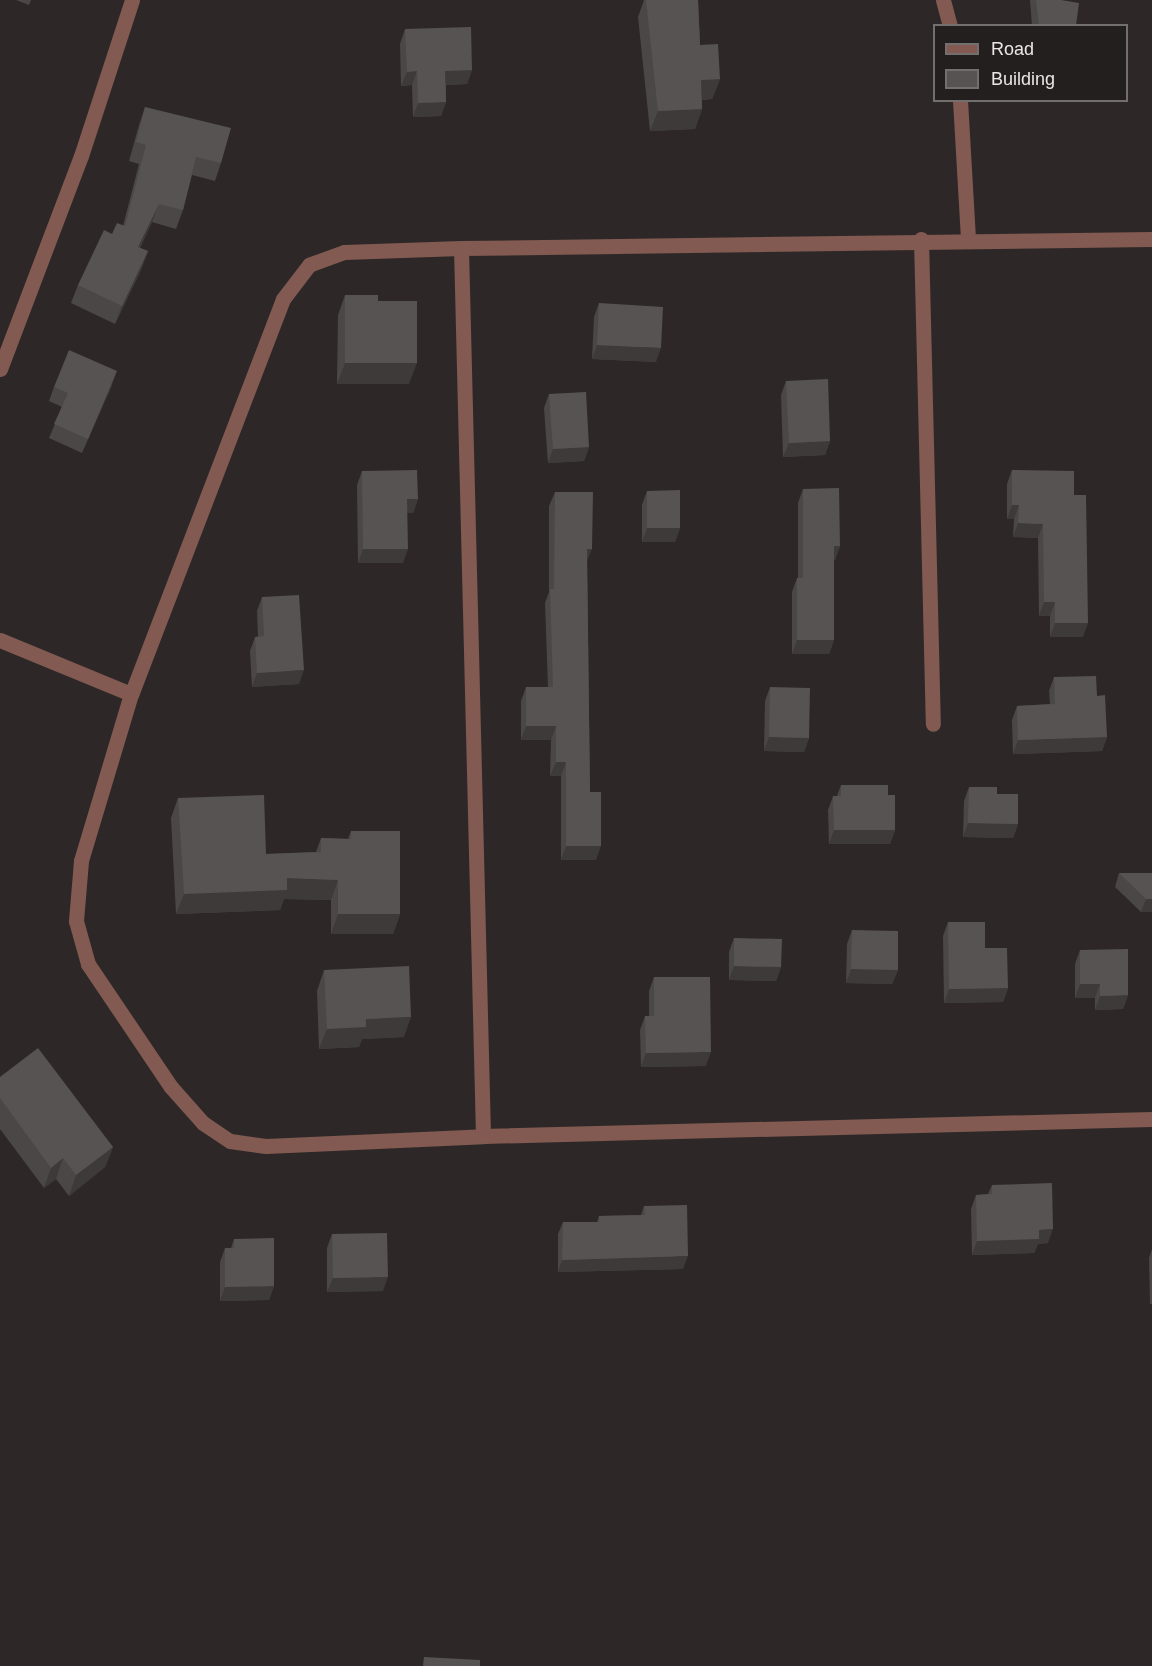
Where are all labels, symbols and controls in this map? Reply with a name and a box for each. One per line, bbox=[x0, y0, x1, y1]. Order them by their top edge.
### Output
legend bbox=[933, 24, 1128, 102]
text: Road bbox=[991, 39, 1034, 59]
text: Building bbox=[991, 69, 1055, 89]

